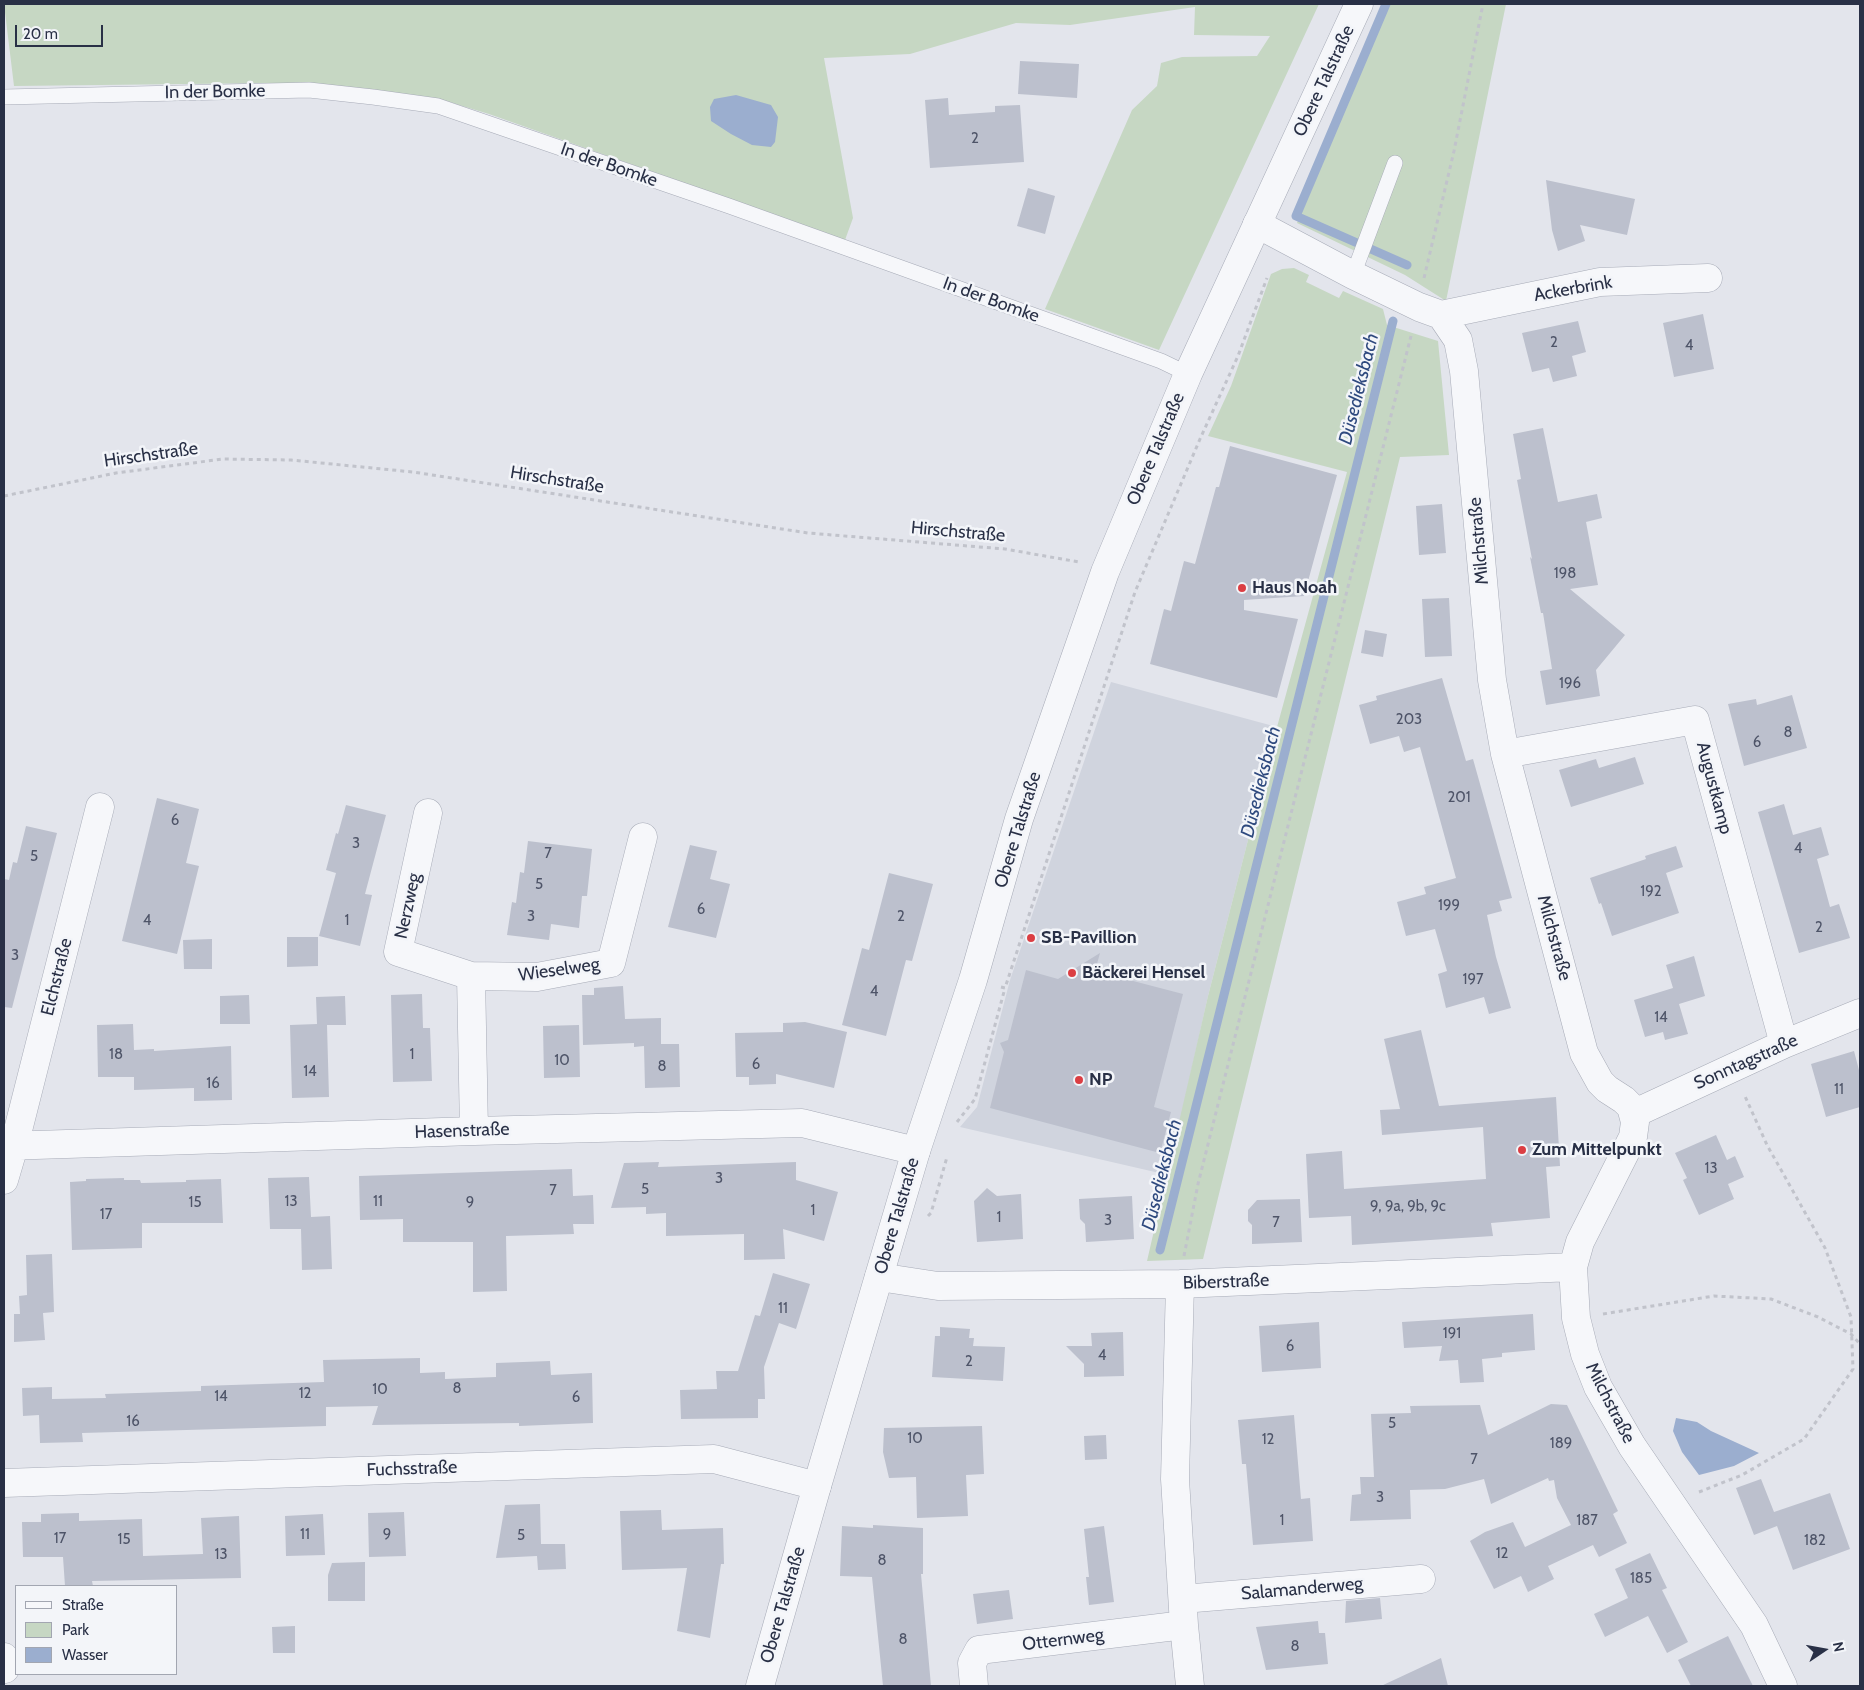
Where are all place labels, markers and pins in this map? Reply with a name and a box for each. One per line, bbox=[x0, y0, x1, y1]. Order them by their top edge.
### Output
place label: Haus Noah bbox=[1252, 577, 1337, 599]
marker: Haus Noah bbox=[1236, 582, 1248, 594]
place label: SB-Pavillion bbox=[1041, 927, 1137, 949]
marker: SB-Pavillion bbox=[1025, 932, 1037, 944]
place label: Bäckerei Hensel bbox=[1082, 962, 1205, 984]
marker: Bäckerei Hensel bbox=[1066, 967, 1078, 979]
place label: NP bbox=[1089, 1069, 1112, 1091]
marker: NP bbox=[1073, 1074, 1085, 1086]
place label: Zum Mittelpunkt bbox=[1532, 1139, 1662, 1161]
marker: Zum Mittelpunkt bbox=[1516, 1144, 1528, 1156]

